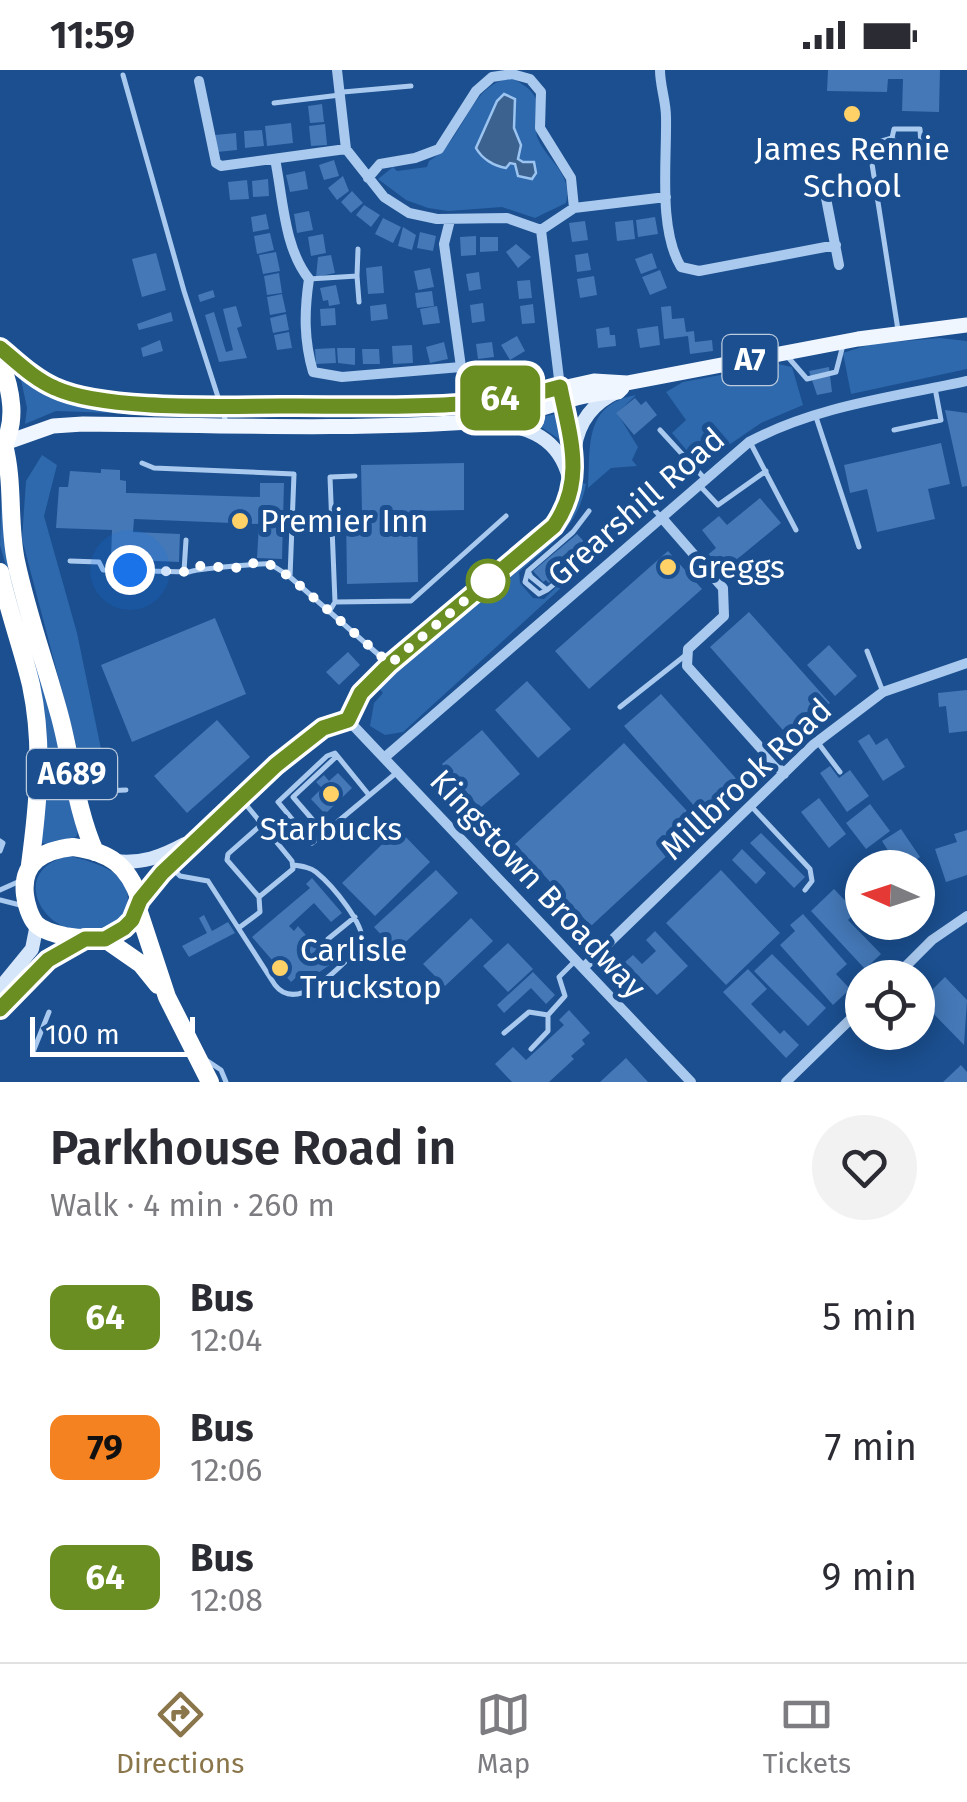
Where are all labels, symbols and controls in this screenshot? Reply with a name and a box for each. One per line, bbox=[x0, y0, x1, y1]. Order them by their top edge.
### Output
text: 11:59 bbox=[50, 12, 135, 58]
marker: James Rennie School bbox=[841, 103, 863, 125]
place label: James Rennie School bbox=[754, 130, 950, 205]
road number: A7 bbox=[722, 335, 778, 385]
line badge: 64 bbox=[455, 366, 545, 430]
text: 64 bbox=[480, 377, 520, 419]
street label: Grearshill Road bbox=[540, 420, 732, 594]
place label: Premier Inn bbox=[260, 502, 428, 540]
marker: Premier Inn bbox=[229, 510, 251, 532]
your location bbox=[105, 545, 155, 595]
place label: Greggs bbox=[688, 548, 785, 586]
marker: Greggs bbox=[657, 556, 679, 578]
unlabelled marker bbox=[467, 560, 509, 602]
street label: Millbrook Road bbox=[653, 690, 839, 868]
road number: A689 bbox=[27, 749, 117, 799]
street label: Kingstown Broadway bbox=[422, 762, 654, 1006]
marker: Starbucks bbox=[320, 783, 342, 805]
place label: Starbucks bbox=[260, 810, 402, 848]
north arrow bbox=[845, 850, 935, 940]
map controls bbox=[845, 850, 935, 1050]
place label: Carlisle Truckstop bbox=[300, 931, 442, 1006]
marker: Carlisle Truckstop bbox=[269, 957, 291, 979]
button: locate bbox=[845, 960, 935, 1050]
scale bar bbox=[30, 1012, 195, 1056]
text: 100 m bbox=[45, 1018, 120, 1051]
button: heart bbox=[812, 1115, 917, 1220]
text: Parkhouse Road in bbox=[50, 1119, 456, 1177]
text: Walk · 4 min · 260 m bbox=[50, 1186, 335, 1224]
text: Bus bbox=[190, 1275, 254, 1321]
text: 5 min bbox=[822, 1294, 917, 1340]
text: 64 bbox=[85, 1296, 125, 1338]
text: 12:04 bbox=[190, 1321, 262, 1359]
text: Bus bbox=[190, 1405, 254, 1451]
text: 7 min bbox=[825, 1424, 917, 1470]
text: 79 bbox=[87, 1426, 123, 1468]
text: 12:06 bbox=[190, 1451, 262, 1489]
text: Bus bbox=[190, 1535, 254, 1581]
text: 9 min bbox=[821, 1554, 917, 1600]
text: 64 bbox=[85, 1556, 125, 1598]
text: 12:08 bbox=[190, 1581, 263, 1619]
tab: Directions bbox=[116, 1687, 244, 1780]
tab: Map bbox=[476, 1687, 531, 1780]
tab: Tickets bbox=[763, 1687, 851, 1780]

